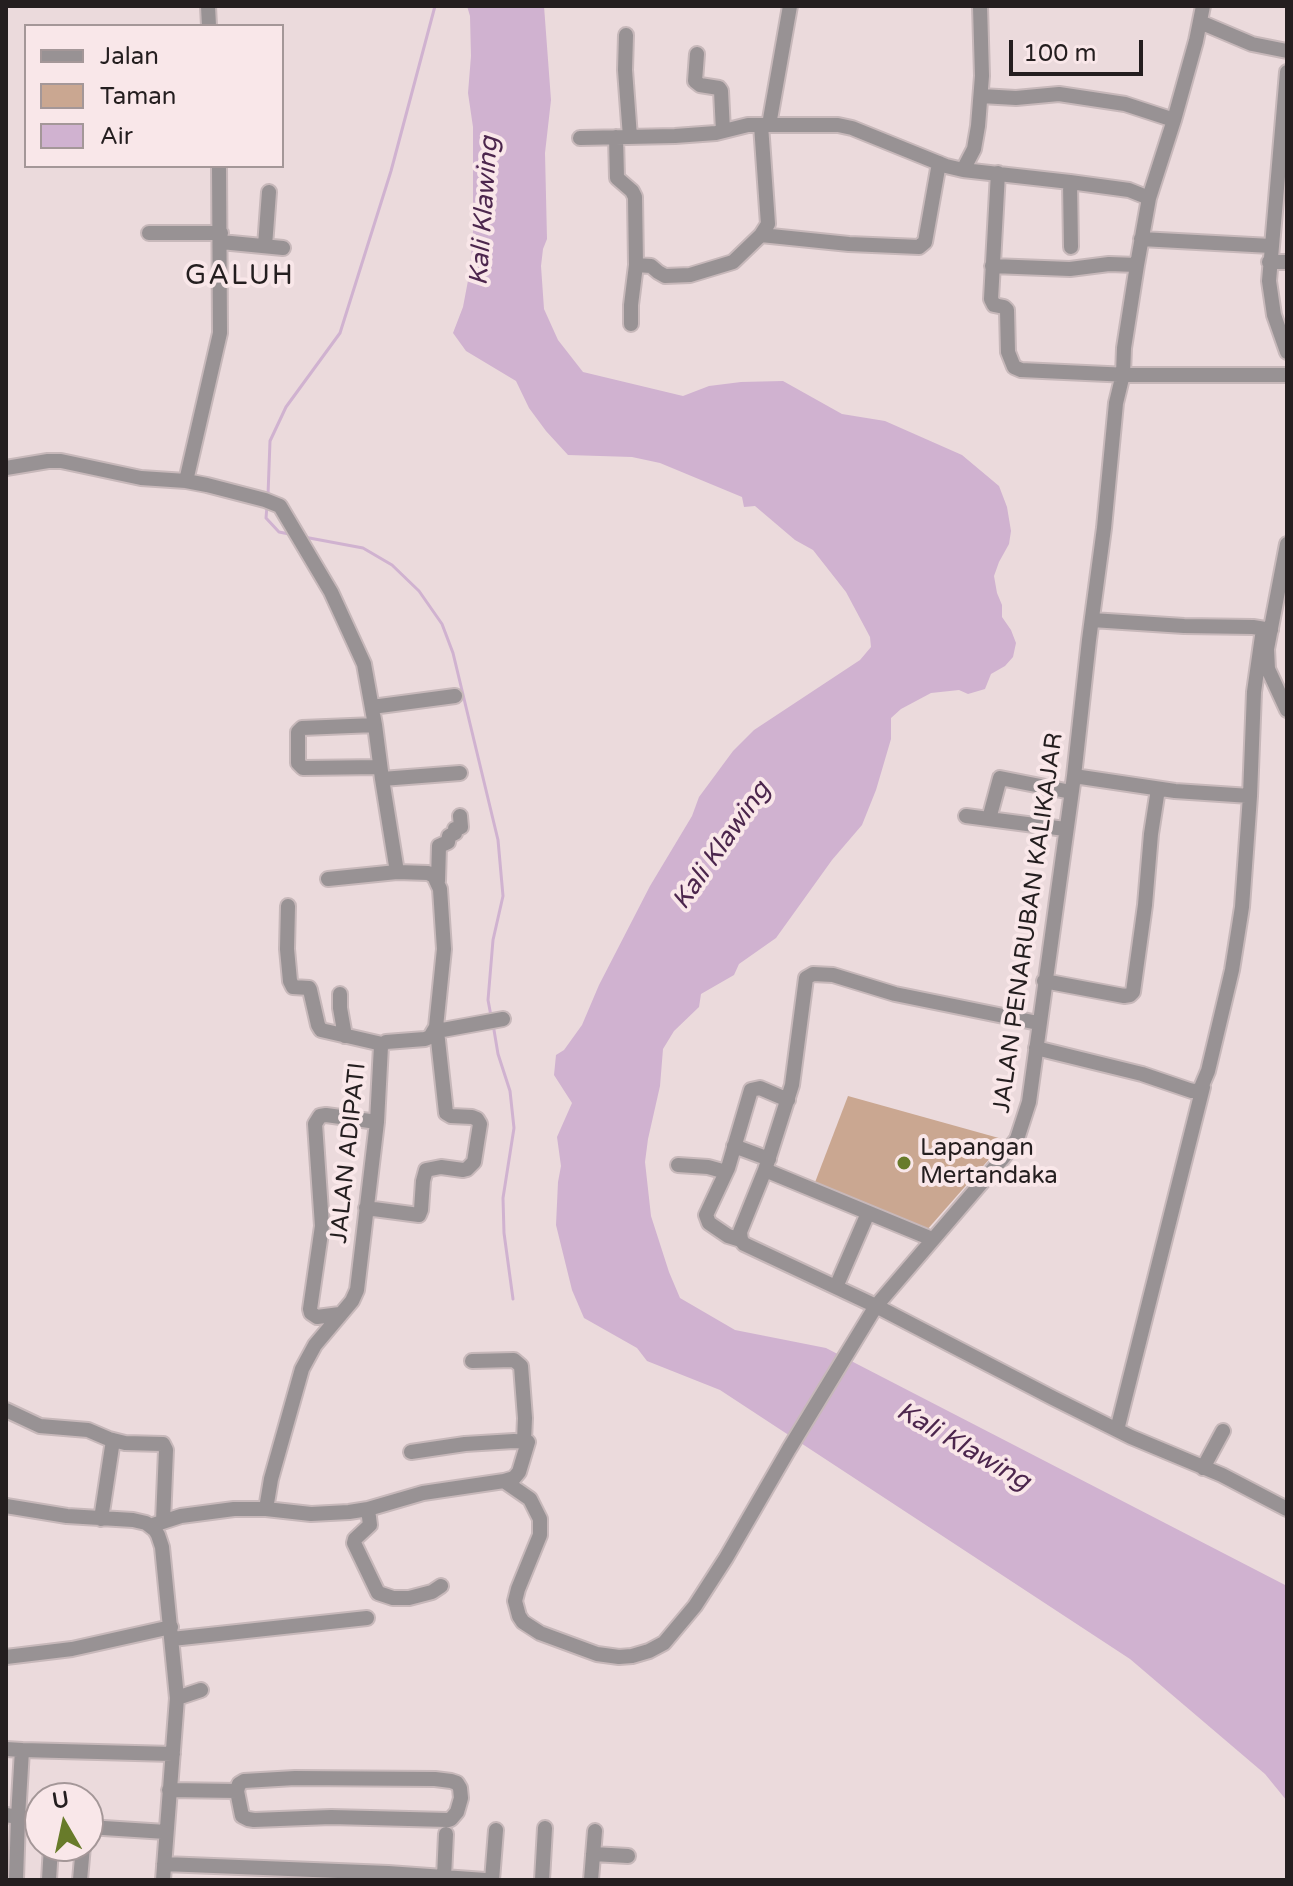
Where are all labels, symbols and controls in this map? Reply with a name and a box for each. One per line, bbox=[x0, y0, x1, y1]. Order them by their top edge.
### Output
legend bbox=[24, 24, 284, 168]
scale bar bbox=[1013, 24, 1147, 74]
text: 100 m bbox=[1023, 39, 1097, 68]
text: Jalan bbox=[100, 42, 159, 71]
text: Taman bbox=[100, 82, 176, 111]
text: Air bbox=[100, 122, 133, 151]
water label: Kali Klawing bbox=[464, 135, 506, 287]
district label: GALUH bbox=[185, 260, 295, 294]
street label: JALAN PENARUBAN KALIKAJAR bbox=[988, 731, 1070, 1115]
water label: Kali Klawing bbox=[666, 776, 778, 916]
street label: JALAN ADIPATI bbox=[325, 1061, 373, 1245]
place label: Lapangan Mertandaka bbox=[920, 1135, 1058, 1191]
marker: Lapangan Mertandaka bbox=[895, 1154, 913, 1172]
water label: Kali Klawing bbox=[891, 1396, 1035, 1498]
north arrow bbox=[24, 1782, 104, 1862]
text: U bbox=[50, 1786, 71, 1814]

